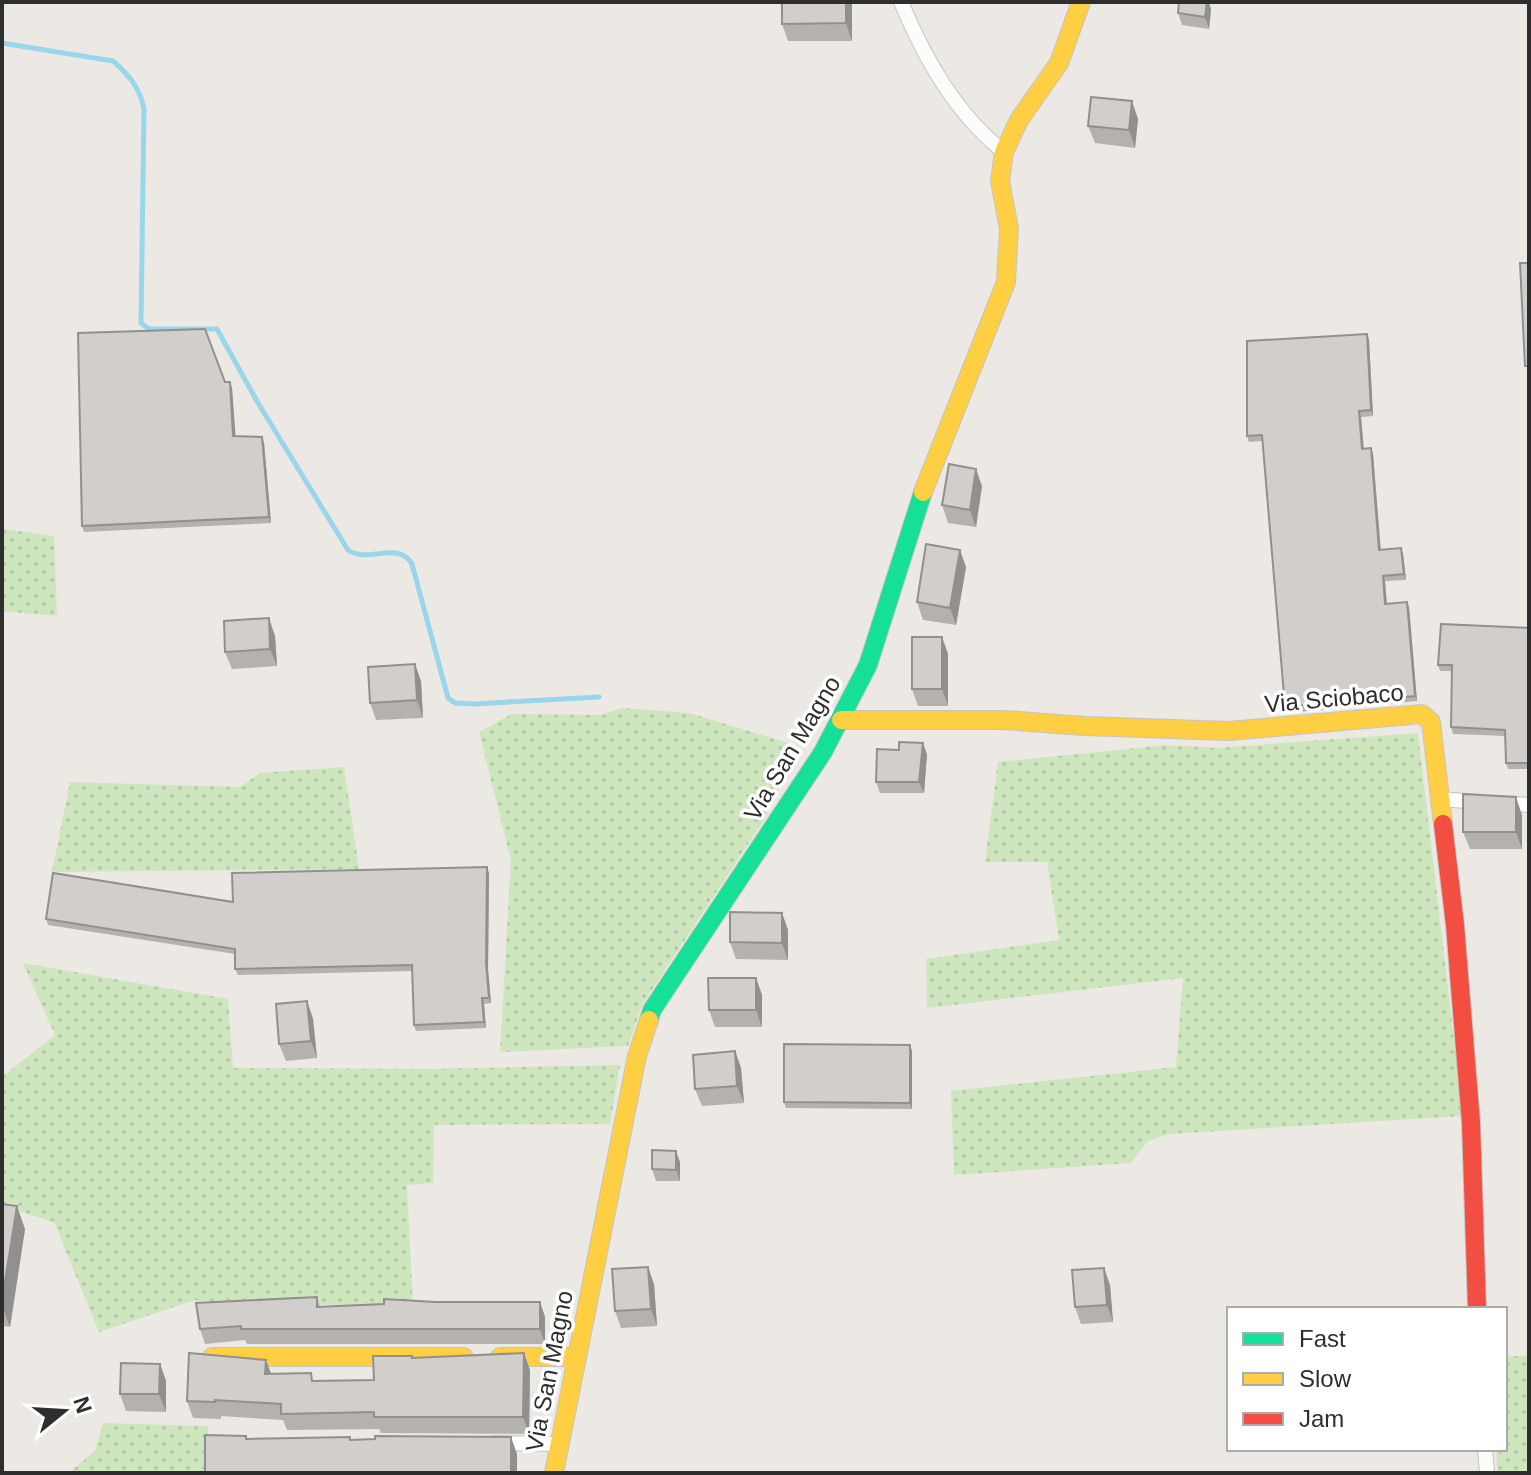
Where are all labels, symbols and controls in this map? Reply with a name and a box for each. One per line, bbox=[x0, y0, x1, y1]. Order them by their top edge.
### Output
street label: Via San Magno bbox=[738, 671, 846, 825]
street label: Via Sciobaco bbox=[1263, 678, 1405, 718]
street label: Via San Magno bbox=[520, 1288, 578, 1454]
legend bbox=[1227, 1307, 1507, 1451]
text: Fast bbox=[1299, 1325, 1346, 1352]
text: Slow bbox=[1299, 1365, 1352, 1392]
north arrow bbox=[24, 1371, 104, 1451]
text: N bbox=[68, 1394, 97, 1416]
text: Jam bbox=[1299, 1405, 1344, 1432]

